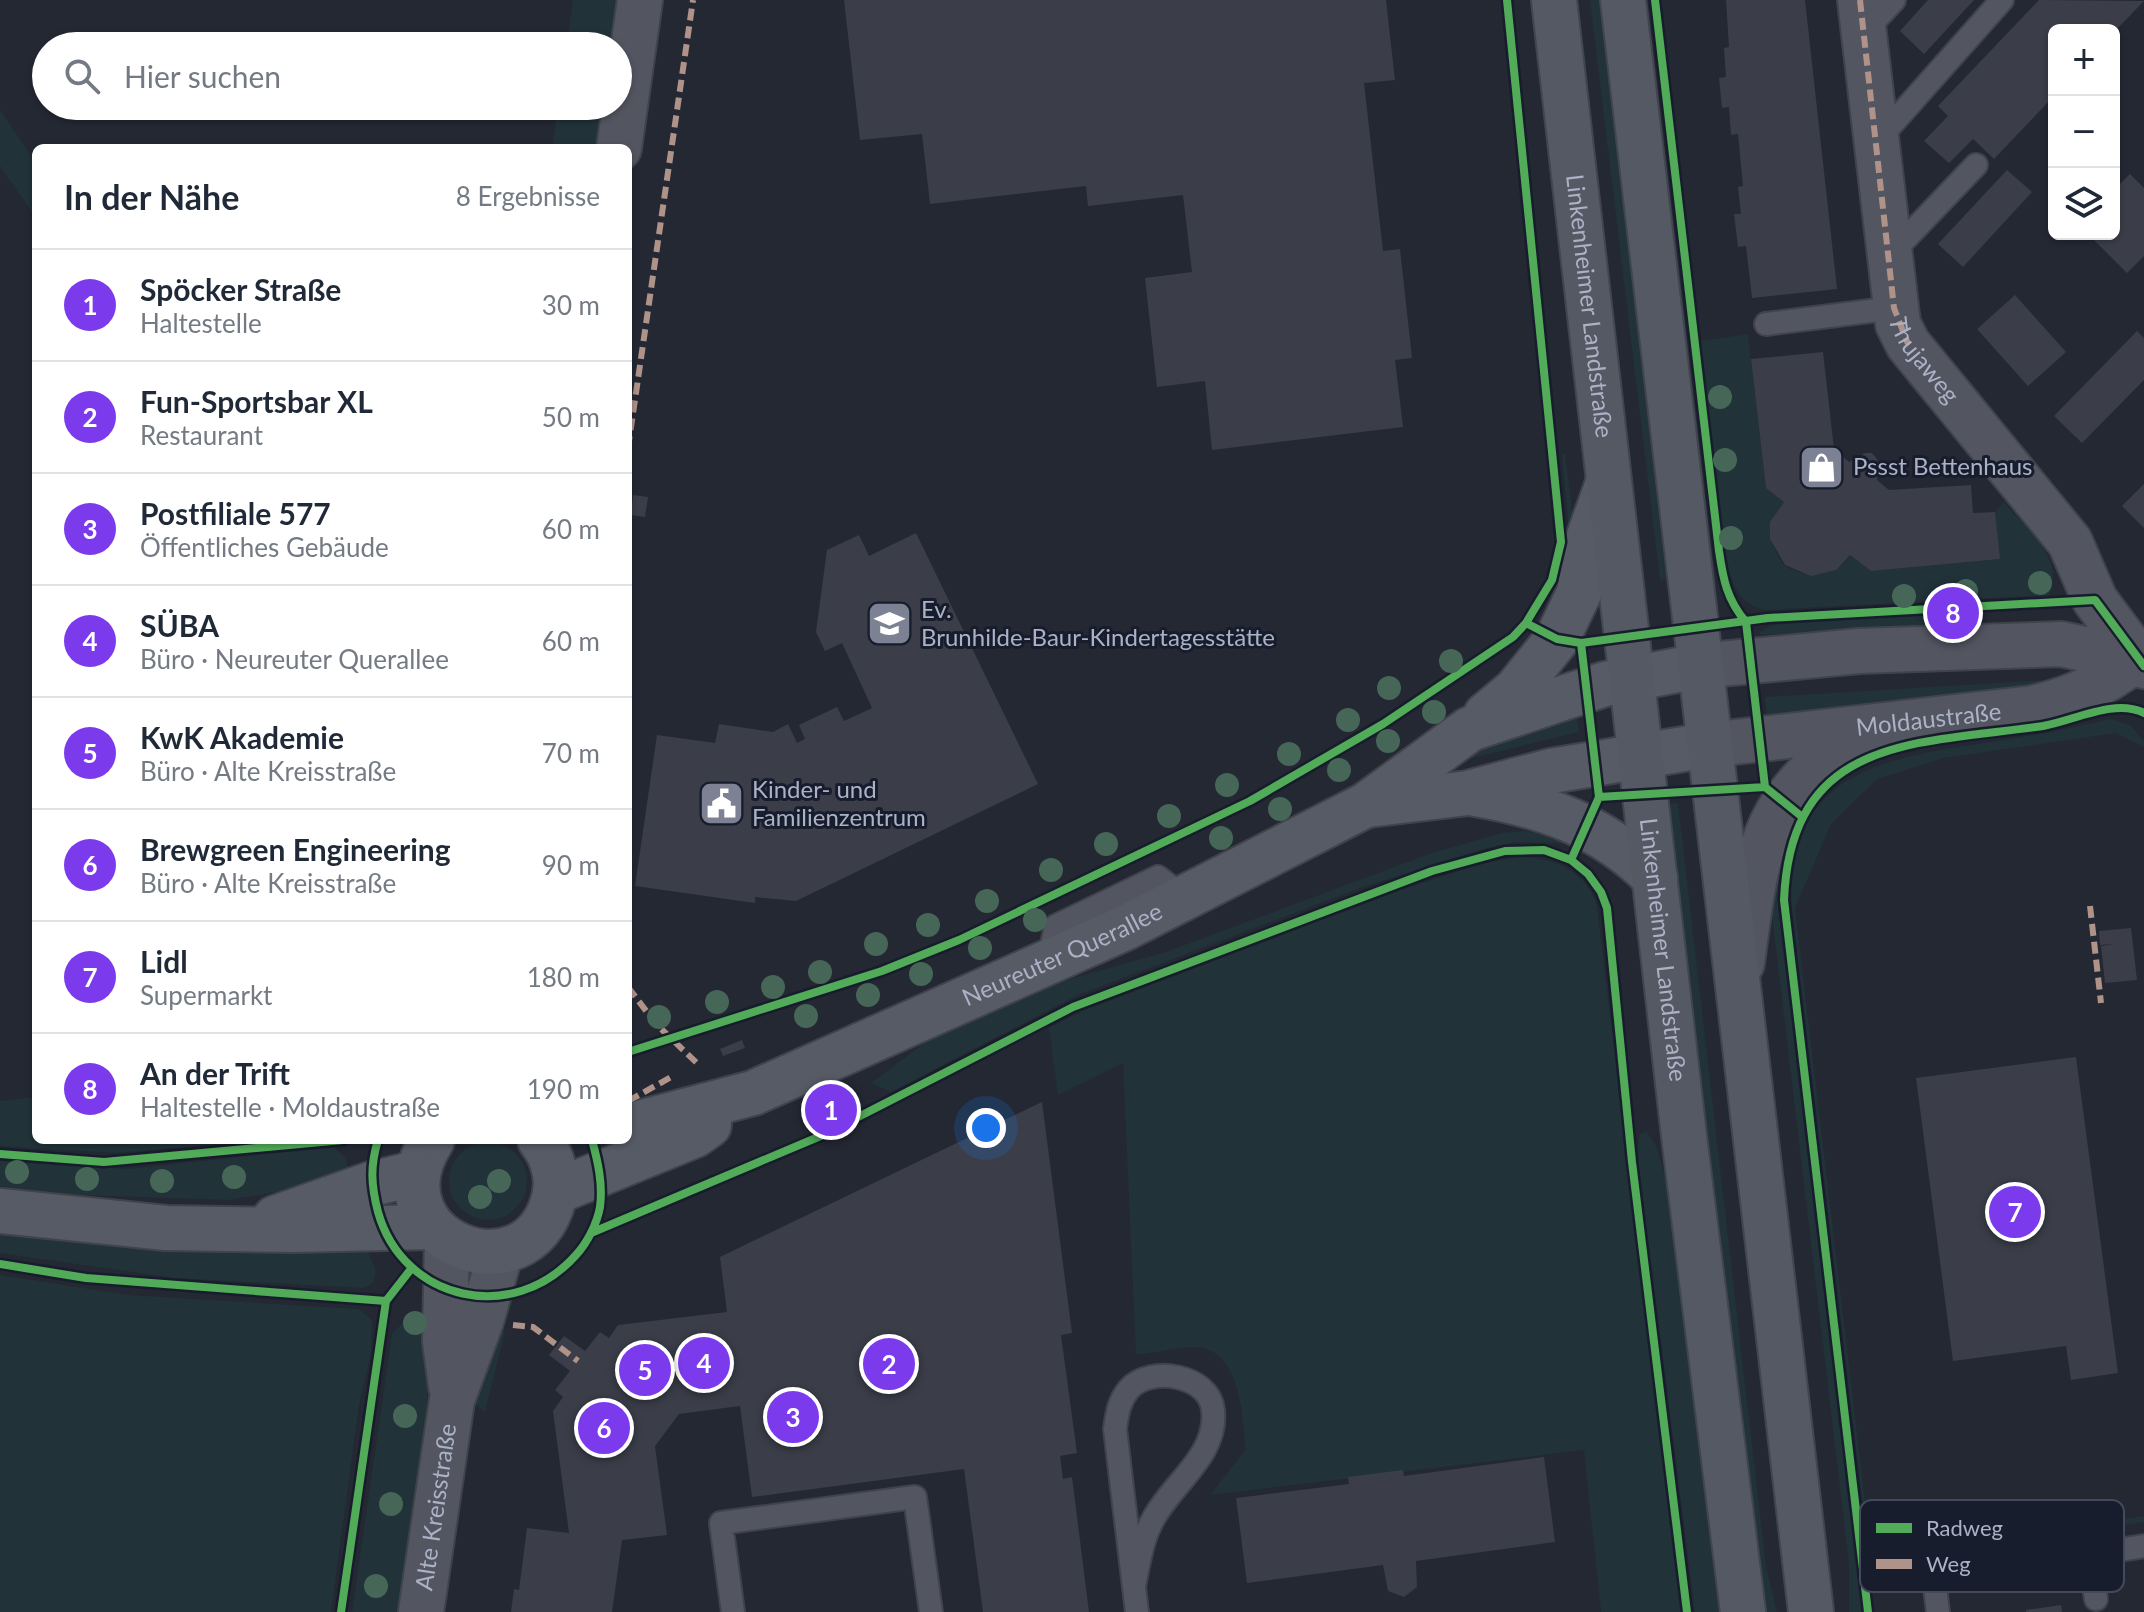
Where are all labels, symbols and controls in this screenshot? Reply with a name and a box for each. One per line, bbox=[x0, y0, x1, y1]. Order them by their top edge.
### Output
map controls bbox=[2048, 24, 2120, 240]
button: + bbox=[2048, 24, 2120, 96]
search box bbox=[32, 32, 632, 120]
icon: search bbox=[60, 54, 104, 98]
text: Hier suchen bbox=[124, 58, 281, 94]
button: − bbox=[2048, 96, 2120, 168]
button: layers bbox=[2048, 168, 2120, 240]
street label: Linkenheimer Landstraße bbox=[1561, 173, 1620, 439]
text: In der Nähe bbox=[64, 176, 239, 217]
text: 8 Ergebnisse bbox=[456, 180, 600, 212]
text: Spöcker Straße bbox=[140, 271, 341, 307]
text: 1 bbox=[82, 289, 98, 321]
text: 30 m bbox=[542, 289, 600, 321]
text: Haltestelle bbox=[140, 307, 262, 339]
street label: Thujaweg bbox=[1884, 315, 1966, 408]
text: Fun-Sportsbar XL bbox=[140, 383, 373, 419]
text: 2 bbox=[82, 401, 98, 433]
text: 50 m bbox=[542, 401, 600, 433]
text: Restaurant bbox=[140, 419, 263, 451]
shop icon: Pssst Bettenhaus bbox=[1798, 443, 1846, 491]
place label: Pssst Bettenhaus bbox=[1853, 451, 2032, 480]
text: Postfiliale 577 bbox=[140, 495, 331, 531]
text: 3 bbox=[82, 513, 98, 545]
text: 60 m bbox=[542, 513, 600, 545]
text: Öffentliches Gebäude bbox=[140, 531, 389, 563]
pin: 8 bbox=[1927, 583, 1979, 643]
place label: Ev. Brunhilde-Baur-Kindertagesstätte bbox=[921, 594, 1275, 651]
school or university icon: Ev. Brunhilde-Baur-Kindertagesstätte bbox=[866, 600, 914, 648]
text: SÜBA bbox=[140, 607, 219, 643]
text: 4 bbox=[82, 625, 98, 657]
text: 60 m bbox=[542, 625, 600, 657]
text: Büro · Neureuter Querallee bbox=[140, 643, 449, 675]
street label: Moldaustraße bbox=[1854, 696, 2003, 741]
text: KwK Akademie bbox=[140, 719, 344, 755]
text: 5 bbox=[82, 737, 98, 769]
text: 70 m bbox=[542, 737, 600, 769]
text: Büro · Alte Kreisstraße bbox=[140, 755, 396, 787]
place label: Kinder- und Familienzentrum bbox=[752, 774, 926, 831]
public building icon: Kinder- und Familienzentrum bbox=[697, 780, 745, 828]
street label: Linkenheimer Landstraße bbox=[1635, 816, 1694, 1083]
text: Brewgreen Engineering bbox=[140, 831, 451, 867]
text: 6 bbox=[82, 849, 98, 881]
text: 90 m bbox=[542, 849, 600, 881]
text: Büro · Alte Kreisstraße bbox=[140, 867, 396, 899]
street label: Neureuter Querallee bbox=[957, 896, 1166, 1011]
text: Lidl bbox=[140, 943, 188, 979]
text: 7 bbox=[82, 961, 98, 993]
text: 180 m bbox=[527, 961, 600, 993]
text: Supermarkt bbox=[140, 979, 272, 1011]
text: An der Trift bbox=[140, 1055, 290, 1091]
text: 8 bbox=[82, 1073, 98, 1105]
text: 190 m bbox=[527, 1073, 600, 1105]
pin: 1 bbox=[805, 1080, 857, 1140]
text: Haltestelle · Moldaustraße bbox=[140, 1091, 440, 1123]
your location bbox=[966, 1108, 1006, 1148]
pin: 7 bbox=[1989, 1182, 2041, 1242]
pin: 4 bbox=[678, 1333, 730, 1393]
pin: 2 bbox=[863, 1334, 915, 1394]
pin: 5 bbox=[619, 1340, 671, 1400]
pin: 3 bbox=[767, 1387, 819, 1447]
pin: 6 bbox=[578, 1398, 630, 1458]
street label: Alte Kreisstraße bbox=[408, 1421, 461, 1592]
legend bbox=[1860, 1500, 2124, 1592]
text: Radweg bbox=[1926, 1514, 2003, 1541]
text: Weg bbox=[1926, 1550, 1971, 1577]

